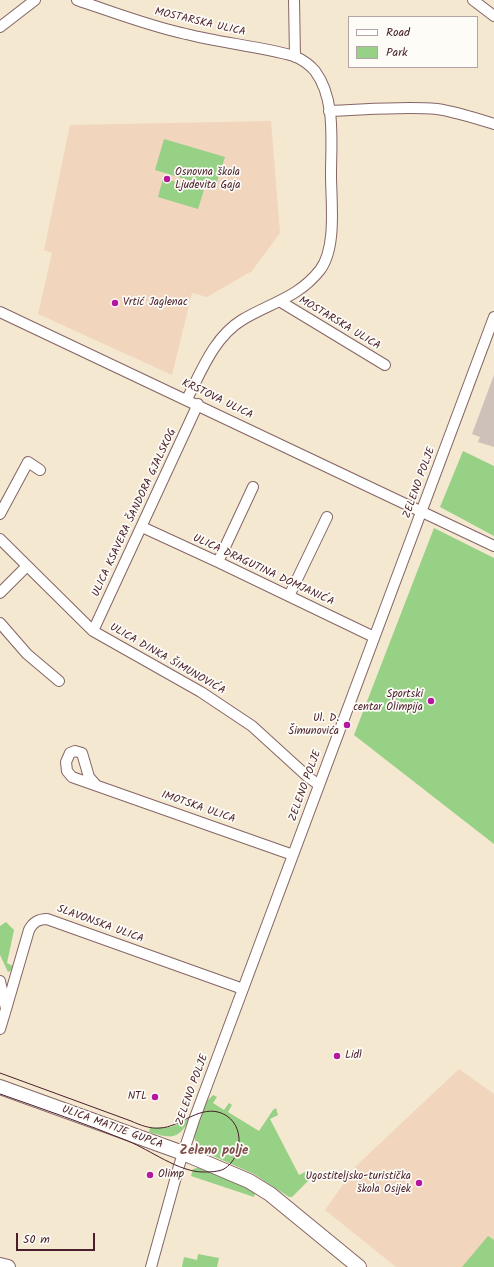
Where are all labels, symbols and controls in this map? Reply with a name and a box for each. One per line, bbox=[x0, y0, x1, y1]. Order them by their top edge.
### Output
street label: MOSTARSKA ULICA bbox=[153, 6, 247, 40]
legend bbox=[348, 16, 478, 68]
text: Road bbox=[386, 23, 410, 42]
text: Park bbox=[386, 43, 408, 62]
place label: Osnovna škola Ljudevita Gaja bbox=[175, 166, 240, 192]
marker: Osnovna škola Ljudevita Gaja bbox=[162, 174, 172, 184]
street label: MOSTARSKA ULICA bbox=[296, 294, 382, 354]
place label: Vrtić Jaglenac bbox=[123, 296, 188, 310]
marker: Vrtić Jaglenac bbox=[110, 298, 120, 308]
street label: KRSTOVA ULICA bbox=[179, 377, 255, 423]
street label: ULICA KSAVERA ŠANDORA GJALSKOG bbox=[90, 427, 180, 599]
street label: ZELENO POLJE bbox=[401, 446, 439, 520]
street label: ULICA DRAGUTINA DOMJANIĆA bbox=[190, 532, 336, 610]
street label: ULICA DINKA ŠIMUNOVIĆA bbox=[107, 621, 227, 699]
place label: Sportski centar Olimpija bbox=[353, 688, 423, 714]
marker: Sportski centar Olimpija bbox=[426, 696, 436, 706]
place label: Ul. D. Šimunovića bbox=[288, 712, 339, 738]
marker: Ul. D. Šimunovića bbox=[342, 720, 352, 730]
street label: ZELENO POLJE bbox=[287, 749, 325, 823]
street label: IMOTSKA ULICA bbox=[159, 789, 237, 827]
street label: SLAVONSKA ULICA bbox=[55, 903, 145, 947]
place label: Lidl bbox=[345, 1049, 362, 1063]
marker: Lidl bbox=[332, 1051, 342, 1061]
street label: ZELENO POLJE bbox=[174, 1053, 212, 1127]
place label: NTL bbox=[128, 1090, 147, 1104]
marker: NTL bbox=[150, 1092, 160, 1102]
street label: ULICA MATIJE GUPCA bbox=[60, 1104, 164, 1152]
district label: Zeleno polje bbox=[180, 1144, 248, 1160]
place label: Olimp bbox=[158, 1168, 184, 1182]
marker: Olimp bbox=[145, 1170, 155, 1180]
place label: Ugostiteljsko-turistička škola Osijek bbox=[305, 1170, 411, 1196]
marker: Ugostiteljsko-turistička škola Osijek bbox=[414, 1178, 424, 1188]
scale bar bbox=[18, 1225, 97, 1251]
text: 50 m bbox=[23, 1230, 50, 1249]

